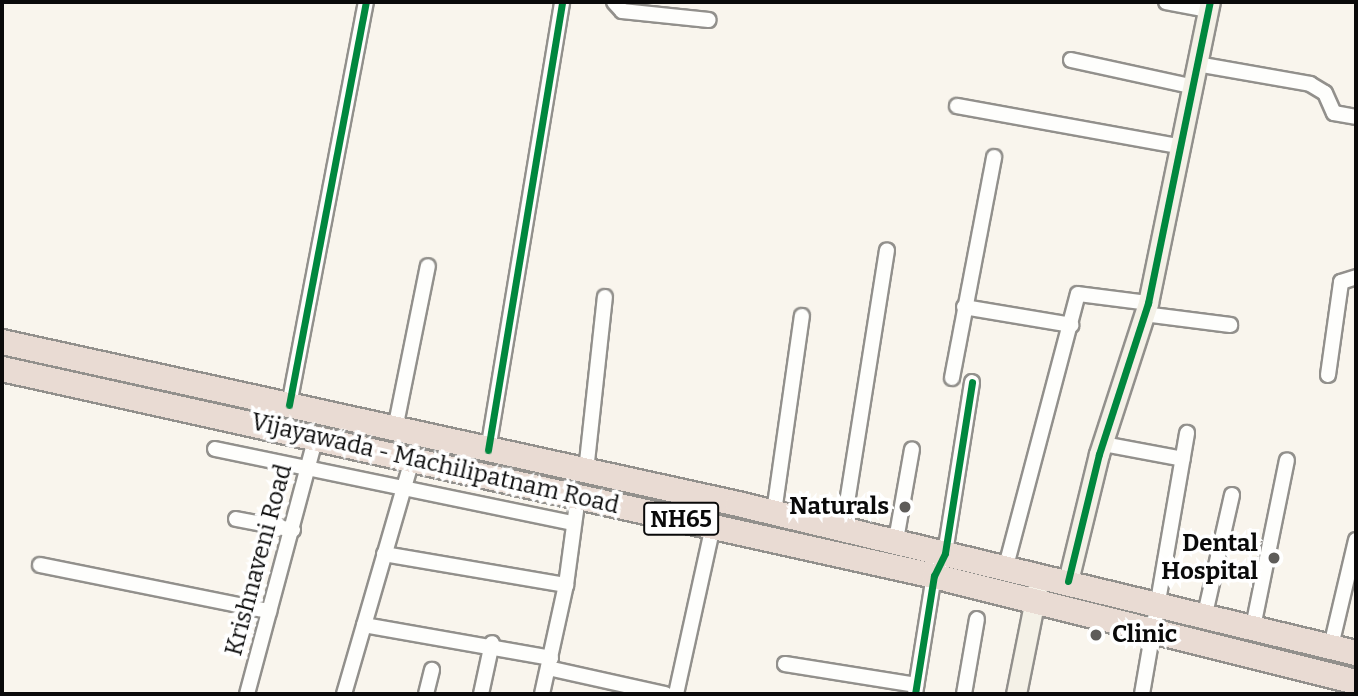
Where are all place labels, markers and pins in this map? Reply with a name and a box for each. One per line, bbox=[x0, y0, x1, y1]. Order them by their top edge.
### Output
place label: Naturals bbox=[789, 493, 889, 521]
marker: Naturals bbox=[895, 497, 915, 517]
place label: Dental Hospital bbox=[1161, 530, 1258, 586]
marker: Dental Hospital bbox=[1264, 548, 1284, 568]
place label: Clinic bbox=[1112, 621, 1177, 649]
marker: Clinic bbox=[1086, 625, 1106, 645]

